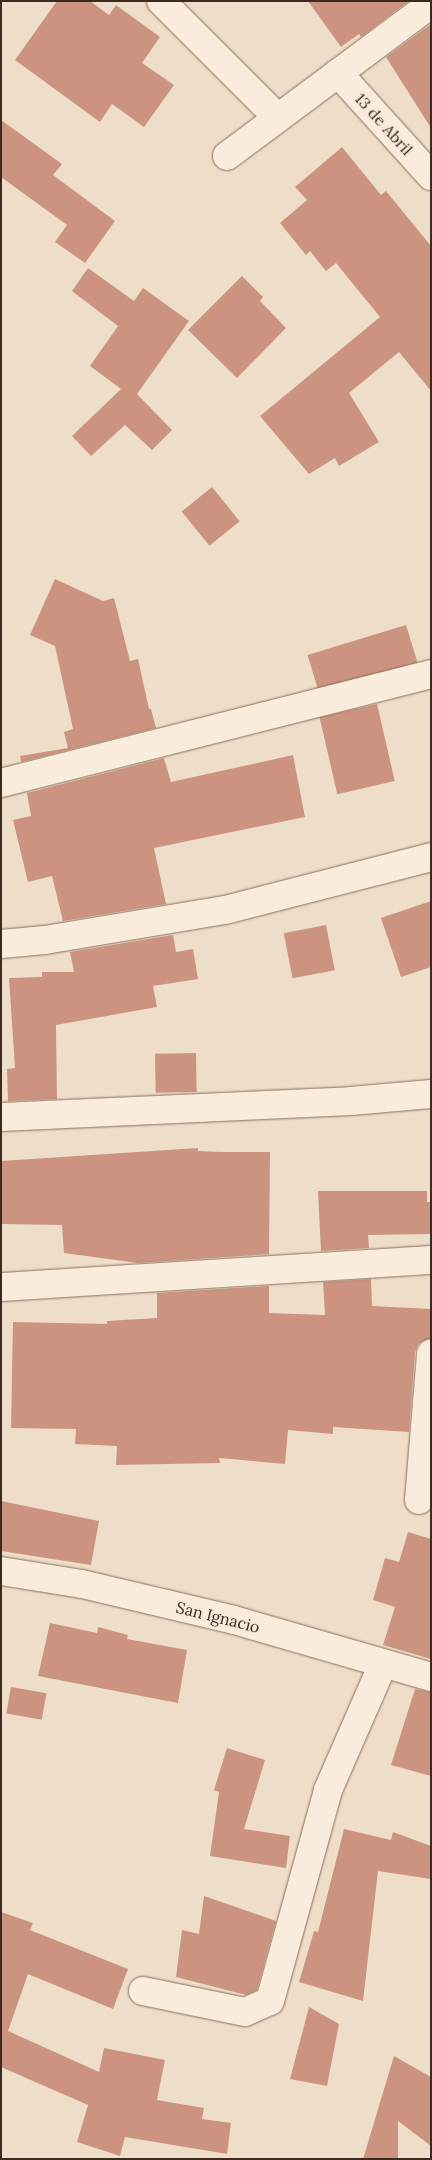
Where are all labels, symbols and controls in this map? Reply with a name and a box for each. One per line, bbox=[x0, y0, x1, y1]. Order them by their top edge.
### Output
street label: 13 de Abril bbox=[351, 89, 417, 159]
street label: San Ignacio bbox=[174, 1597, 262, 1637]

